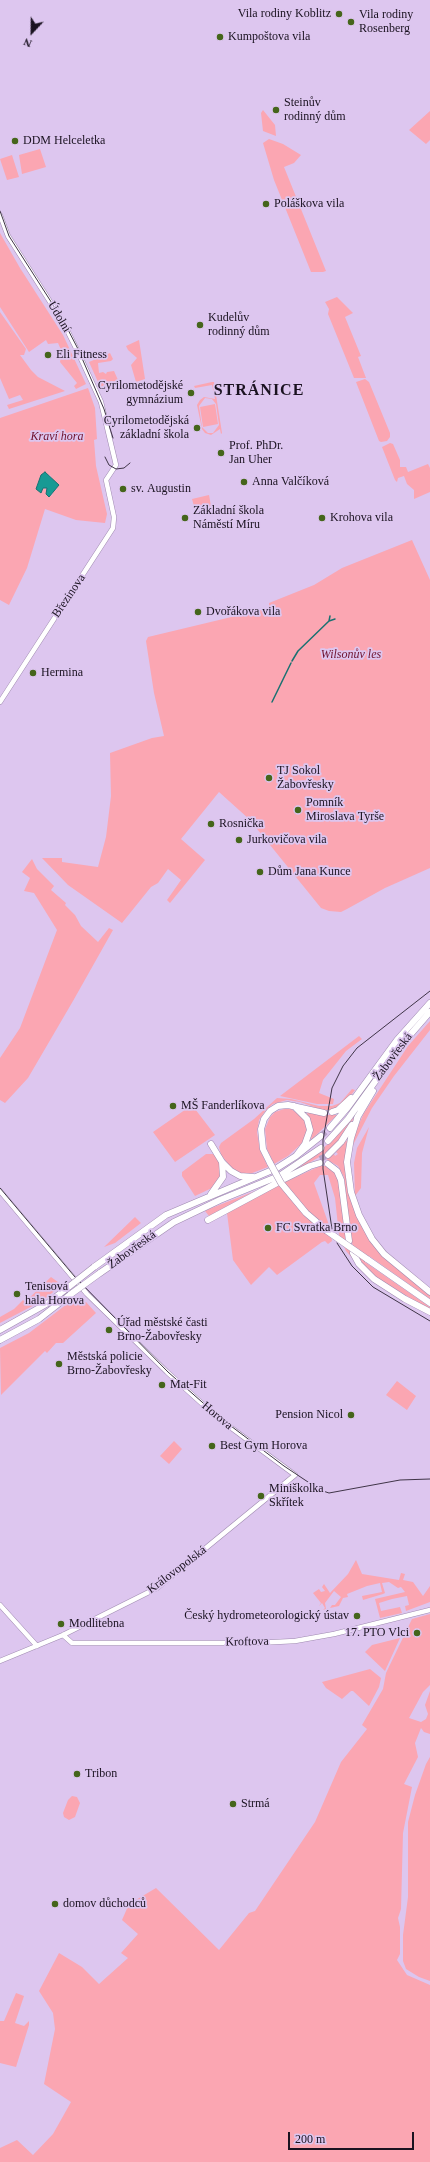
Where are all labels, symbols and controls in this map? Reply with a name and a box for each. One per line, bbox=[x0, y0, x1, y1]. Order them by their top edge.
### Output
place label: Vila rodiny Koblitz bbox=[238, 7, 331, 21]
place label: Vila rodiny Rosenberg bbox=[359, 8, 413, 36]
marker: Vila rodiny Koblitz bbox=[334, 9, 344, 19]
north arrow bbox=[12, 12, 52, 52]
marker: Vila rodiny Rosenberg bbox=[346, 17, 356, 27]
place label: Kumpoštova vila bbox=[228, 30, 310, 44]
marker: Kumpoštova vila bbox=[215, 32, 225, 42]
text: N bbox=[22, 36, 33, 50]
place label: Steinův rodinný dům bbox=[284, 96, 346, 124]
marker: Steinův rodinný dům bbox=[271, 105, 281, 115]
place label: DDM Helceletka bbox=[23, 134, 105, 148]
marker: DDM Helceletka bbox=[10, 136, 20, 146]
place label: Poláškova vila bbox=[274, 197, 344, 211]
marker: Poláškova vila bbox=[261, 199, 271, 209]
street label: Údolní bbox=[44, 299, 74, 335]
place label: Kudelův rodinný dům bbox=[208, 311, 270, 339]
marker: Kudelův rodinný dům bbox=[195, 320, 205, 330]
place label: Eli Fitness bbox=[56, 348, 107, 362]
marker: Eli Fitness bbox=[43, 350, 53, 360]
place label: Cyrilometodějské gymnázium bbox=[98, 379, 183, 407]
district label: STRÁNICE bbox=[214, 381, 304, 401]
marker: Cyrilometodějské gymnázium bbox=[186, 388, 196, 398]
place label: Cyrilometodějská základní škola bbox=[104, 414, 189, 442]
marker: Cyrilometodějská základní škola bbox=[192, 423, 202, 433]
park label: Kraví hora bbox=[30, 430, 84, 444]
place label: Prof. PhDr. Jan Uher bbox=[229, 439, 283, 467]
marker: Prof. PhDr. Jan Uher bbox=[216, 448, 226, 458]
place label: Anna Valčíková bbox=[252, 475, 329, 489]
marker: Anna Valčíková bbox=[239, 477, 249, 487]
place label: sv. Augustin bbox=[131, 482, 191, 496]
marker: sv. Augustin bbox=[118, 484, 128, 494]
place label: Základní škola Náměstí Míru bbox=[193, 504, 264, 532]
place label: Krohova vila bbox=[330, 511, 393, 525]
marker: Základní škola Náměstí Míru bbox=[180, 513, 190, 523]
marker: Krohova vila bbox=[317, 513, 327, 523]
street label: Březinova bbox=[49, 572, 89, 620]
place label: Dvořákova vila bbox=[206, 605, 280, 619]
marker: Dvořákova vila bbox=[193, 607, 203, 617]
park label: Wilsonův les bbox=[321, 648, 381, 662]
place label: Hermina bbox=[41, 666, 83, 680]
marker: Hermina bbox=[28, 668, 38, 678]
place label: TJ Sokol Žabovřesky bbox=[277, 764, 334, 792]
marker: TJ Sokol Žabovřesky bbox=[264, 773, 274, 783]
place label: Pomník Miroslava Tyrše bbox=[306, 796, 384, 824]
marker: Pomník Miroslava Tyrše bbox=[293, 805, 303, 815]
place label: Rosnička bbox=[219, 817, 264, 831]
marker: Rosnička bbox=[206, 819, 216, 829]
place label: Jurkovičova vila bbox=[247, 833, 327, 847]
marker: Jurkovičova vila bbox=[234, 835, 244, 845]
place label: Dům Jana Kunce bbox=[268, 865, 351, 879]
marker: Dům Jana Kunce bbox=[255, 867, 265, 877]
street label: Žabovřeská bbox=[370, 1030, 416, 1084]
place label: MŠ Fanderlíkova bbox=[181, 1099, 265, 1113]
marker: MŠ Fanderlíkova bbox=[168, 1101, 178, 1111]
place label: FC Svratka Brno bbox=[276, 1221, 357, 1235]
marker: FC Svratka Brno bbox=[263, 1223, 273, 1233]
street label: Žabovřeská bbox=[105, 1228, 159, 1272]
place label: Tenisová hala Horova bbox=[25, 1280, 84, 1308]
marker: Tenisová hala Horova bbox=[12, 1289, 22, 1299]
place label: Úřad městské časti Brno-Žabovřesky bbox=[117, 1316, 208, 1344]
marker: Úřad městské časti Brno-Žabovřesky bbox=[104, 1325, 114, 1335]
place label: Městská policie Brno-Žabovřesky bbox=[67, 1350, 152, 1378]
marker: Městská policie Brno-Žabovřesky bbox=[54, 1359, 64, 1369]
place label: Mat-Fit bbox=[170, 1378, 207, 1392]
marker: Mat-Fit bbox=[157, 1380, 167, 1390]
street label: Horova bbox=[199, 1399, 235, 1433]
place label: Pension Nicol bbox=[275, 1408, 343, 1422]
marker: Pension Nicol bbox=[346, 1410, 356, 1420]
place label: Best Gym Horova bbox=[220, 1439, 307, 1453]
marker: Best Gym Horova bbox=[207, 1441, 217, 1451]
place label: Miniškolka Skřítek bbox=[269, 1482, 324, 1510]
marker: Miniškolka Skřítek bbox=[256, 1491, 266, 1501]
street label: Královopolská bbox=[144, 1543, 210, 1597]
place label: Český hydrometeorologický ústav bbox=[184, 1609, 349, 1623]
marker: Český hydrometeorologický ústav bbox=[352, 1611, 362, 1621]
place label: Modlitebna bbox=[69, 1617, 124, 1631]
marker: Modlitebna bbox=[56, 1619, 66, 1629]
place label: 17. PTO Vlci bbox=[345, 1626, 409, 1640]
marker: 17. PTO Vlci bbox=[412, 1628, 422, 1638]
street label: Kroftova bbox=[225, 1634, 269, 1650]
place label: Tribon bbox=[85, 1767, 117, 1781]
marker: Tribon bbox=[72, 1769, 82, 1779]
place label: Strmá bbox=[241, 1797, 270, 1811]
marker: Strmá bbox=[228, 1799, 238, 1809]
place label: domov důchodců bbox=[63, 1897, 146, 1911]
marker: domov důchodců bbox=[50, 1899, 60, 1909]
scale bar bbox=[290, 2124, 416, 2150]
text: 200 m bbox=[295, 2132, 325, 2146]

